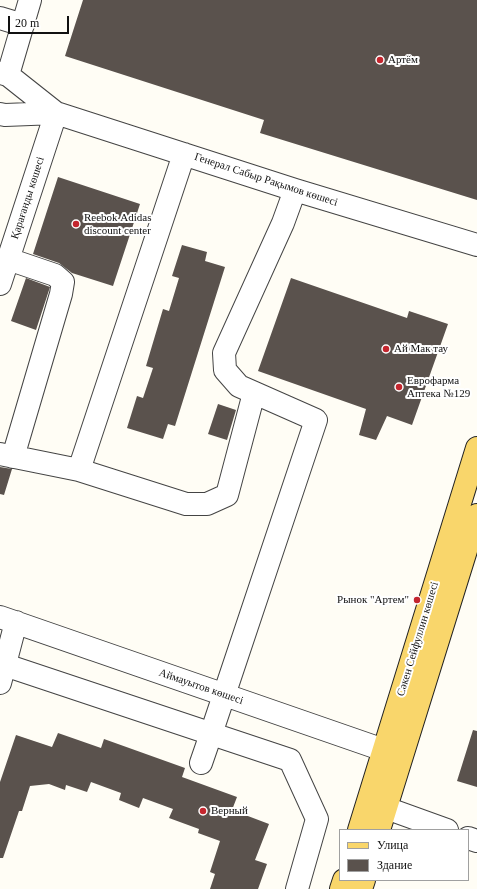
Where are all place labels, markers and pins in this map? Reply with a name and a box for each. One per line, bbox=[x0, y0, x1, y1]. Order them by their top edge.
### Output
place label: Артём bbox=[388, 53, 418, 67]
marker: Артём bbox=[375, 55, 385, 65]
place label: Reebok Adidas discount center bbox=[84, 211, 152, 237]
marker: Reebok Adidas discount center bbox=[71, 219, 81, 229]
place label: Ай Мак тау bbox=[394, 342, 448, 356]
marker: Ай Мак тау bbox=[381, 344, 391, 354]
place label: Еврофарма Аптека №129 bbox=[407, 374, 470, 400]
marker: Еврофарма Аптека №129 bbox=[394, 382, 404, 392]
place label: Рынок "Артем" bbox=[337, 593, 409, 607]
marker: Рынок "Артем" bbox=[412, 595, 422, 605]
place label: Верный bbox=[211, 804, 248, 818]
marker: Верный bbox=[198, 806, 208, 816]

